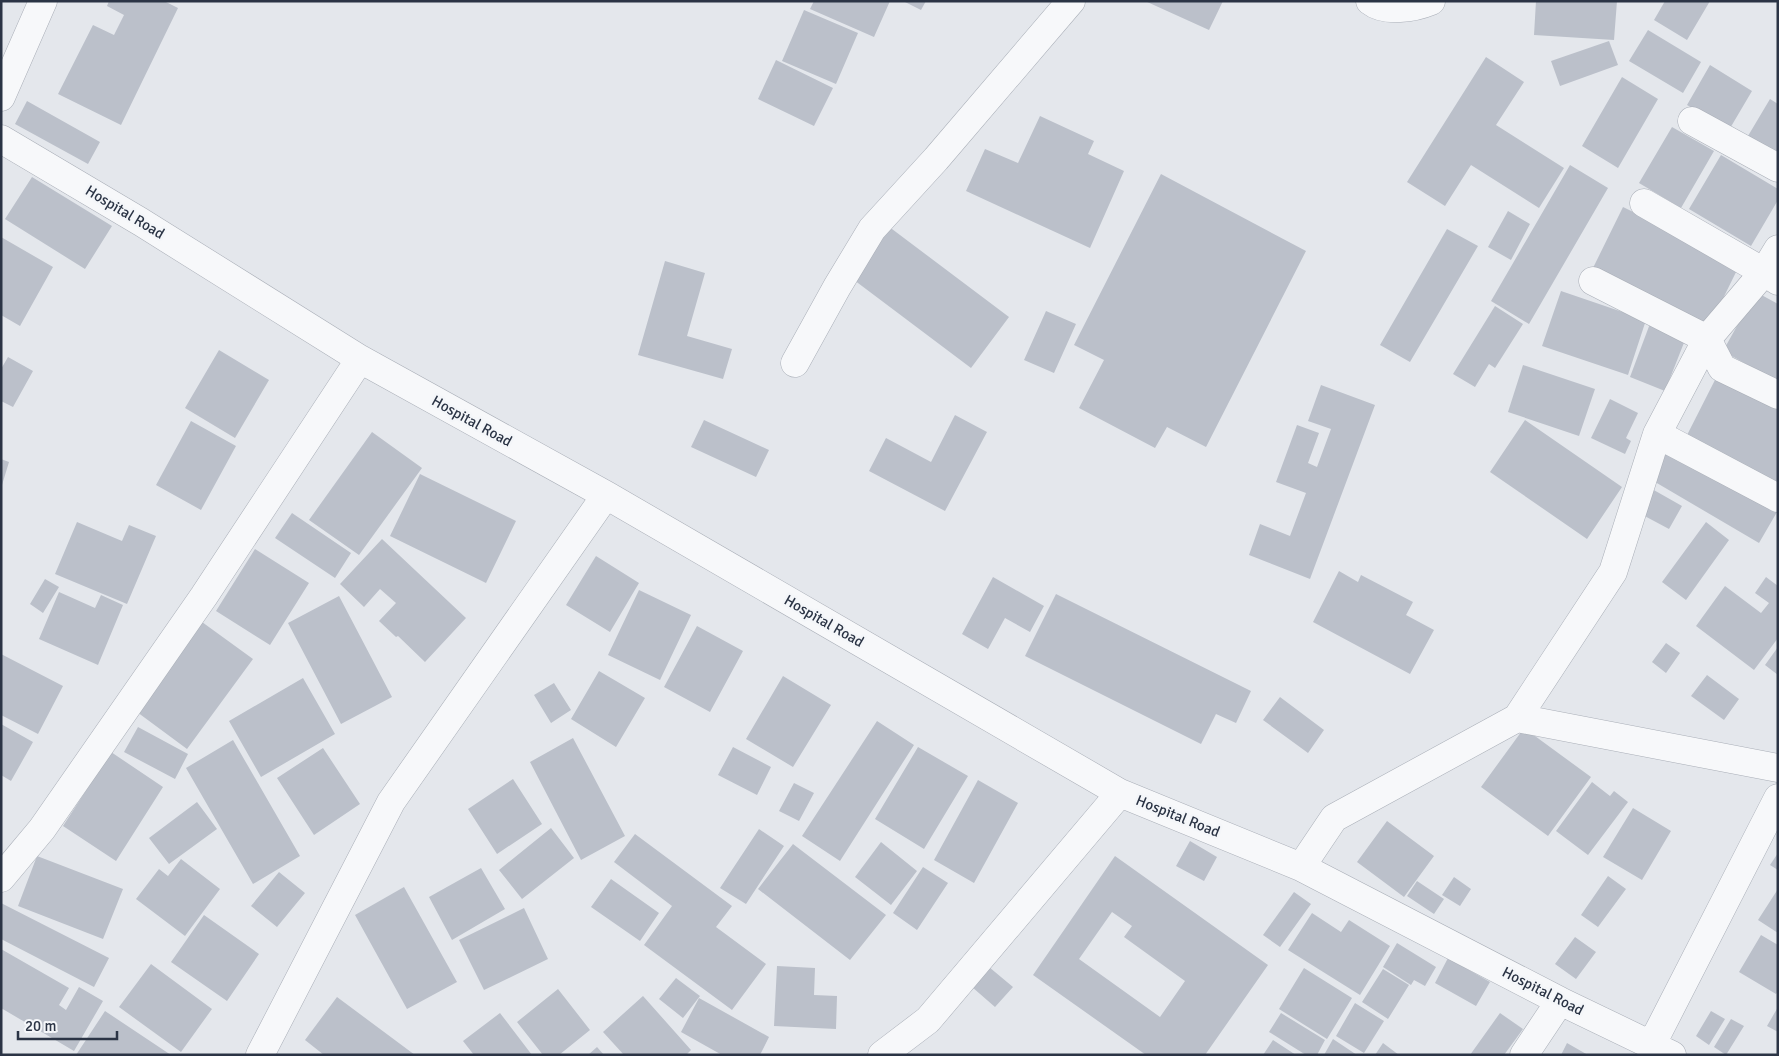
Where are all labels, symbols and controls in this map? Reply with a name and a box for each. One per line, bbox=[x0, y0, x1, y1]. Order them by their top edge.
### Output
street label: Hospital Road bbox=[82, 181, 168, 243]
street label: Hospital Road bbox=[429, 392, 515, 450]
street label: Hospital Road bbox=[781, 591, 867, 651]
street label: Hospital Road bbox=[1133, 791, 1223, 841]
street label: Hospital Road bbox=[1499, 963, 1587, 1019]
scale bar bbox=[18, 1008, 116, 1040]
text: 20 m bbox=[25, 1017, 56, 1035]

